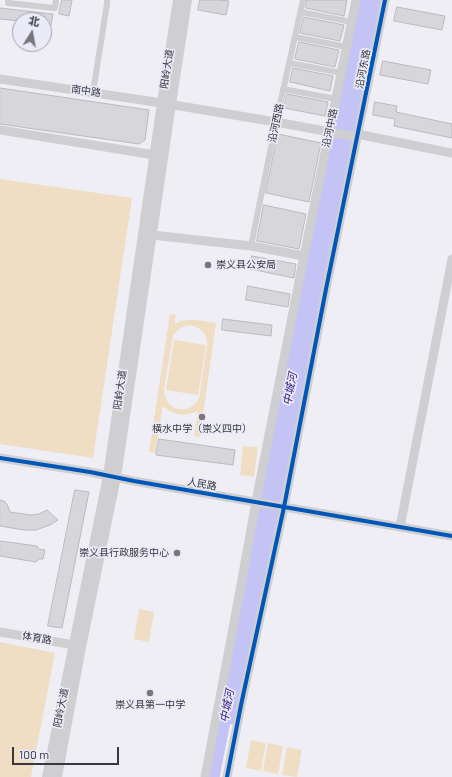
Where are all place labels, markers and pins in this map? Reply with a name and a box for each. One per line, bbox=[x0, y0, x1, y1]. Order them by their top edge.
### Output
place label: 崇义县公安局 bbox=[216, 259, 276, 271]
marker: 崇义县公安局 bbox=[203, 260, 213, 270]
marker: 横水中学（崇义四中） bbox=[197, 412, 207, 422]
place label: 横水中学（崇义四中） bbox=[152, 423, 252, 435]
place label: 崇义县行政服务中心 bbox=[79, 547, 169, 559]
marker: 崇义县行政服务中心 bbox=[172, 548, 182, 558]
marker: 崇义县第一中学 bbox=[145, 688, 155, 698]
place label: 崇义县第一中学 bbox=[115, 699, 185, 711]

